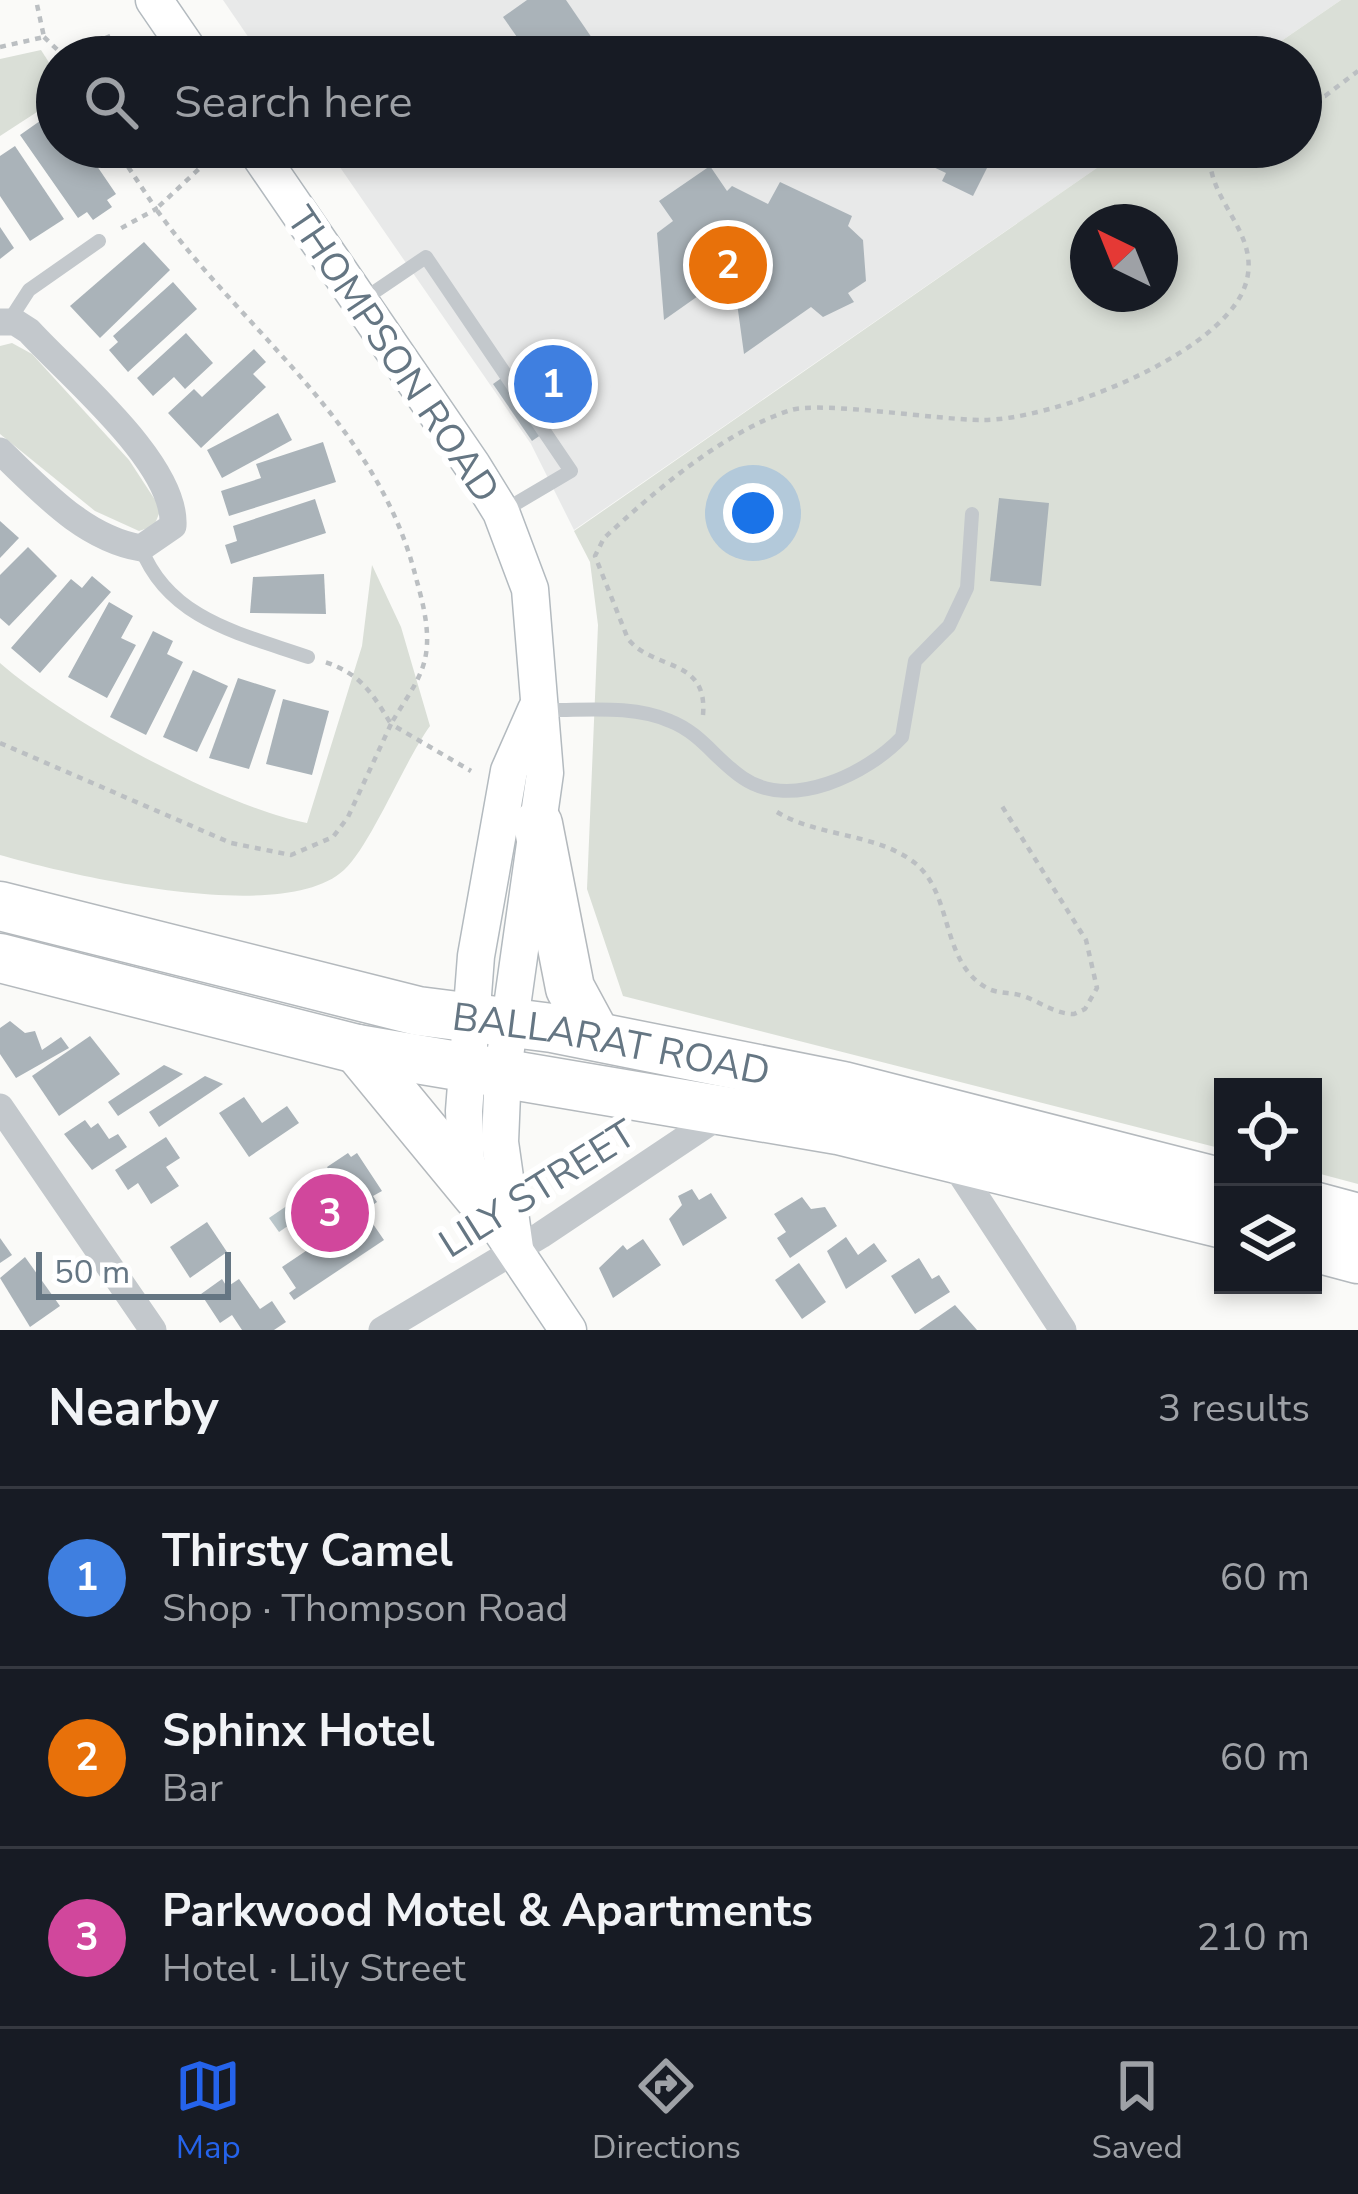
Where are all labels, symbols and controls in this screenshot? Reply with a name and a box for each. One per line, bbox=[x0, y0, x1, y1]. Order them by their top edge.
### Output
search box bbox=[36, 36, 1322, 168]
icon: search bbox=[78, 69, 144, 135]
text: Search here bbox=[174, 72, 413, 133]
street label: THOMPSON ROAD bbox=[274, 196, 512, 513]
north arrow bbox=[1070, 204, 1178, 312]
pin: 2 bbox=[689, 220, 767, 310]
pin: 1 bbox=[514, 339, 592, 429]
your location bbox=[723, 483, 783, 543]
street label: BALLARAT ROAD bbox=[449, 991, 774, 1099]
map controls bbox=[1214, 1078, 1322, 1294]
button: locate bbox=[1214, 1078, 1322, 1186]
street label: LILY STREET bbox=[429, 1108, 647, 1271]
pin: 3 bbox=[291, 1168, 369, 1258]
button: layers bbox=[1214, 1186, 1322, 1294]
scale bar bbox=[36, 1246, 231, 1299]
text: 50 m bbox=[54, 1250, 130, 1295]
text: Nearby bbox=[48, 1373, 219, 1443]
text: 3 results bbox=[1158, 1382, 1310, 1435]
text: Thirsty Camel bbox=[162, 1521, 453, 1582]
text: 1 bbox=[75, 1551, 99, 1604]
text: 60 m bbox=[1220, 1551, 1310, 1604]
text: Shop · Thompson Road bbox=[162, 1582, 568, 1635]
text: Sphinx Hotel bbox=[162, 1701, 435, 1762]
text: 2 bbox=[75, 1731, 99, 1784]
text: 60 m bbox=[1220, 1731, 1310, 1784]
text: Bar bbox=[162, 1762, 223, 1815]
text: Parkwood Motel & Apartments bbox=[162, 1881, 813, 1942]
text: 3 bbox=[75, 1911, 99, 1964]
text: 210 m bbox=[1196, 1911, 1310, 1964]
text: Hotel · Lily Street bbox=[162, 1942, 466, 1995]
tab: Map bbox=[175, 2053, 241, 2170]
tab: Directions bbox=[592, 2053, 741, 2170]
tab: Saved bbox=[1091, 2053, 1183, 2170]

